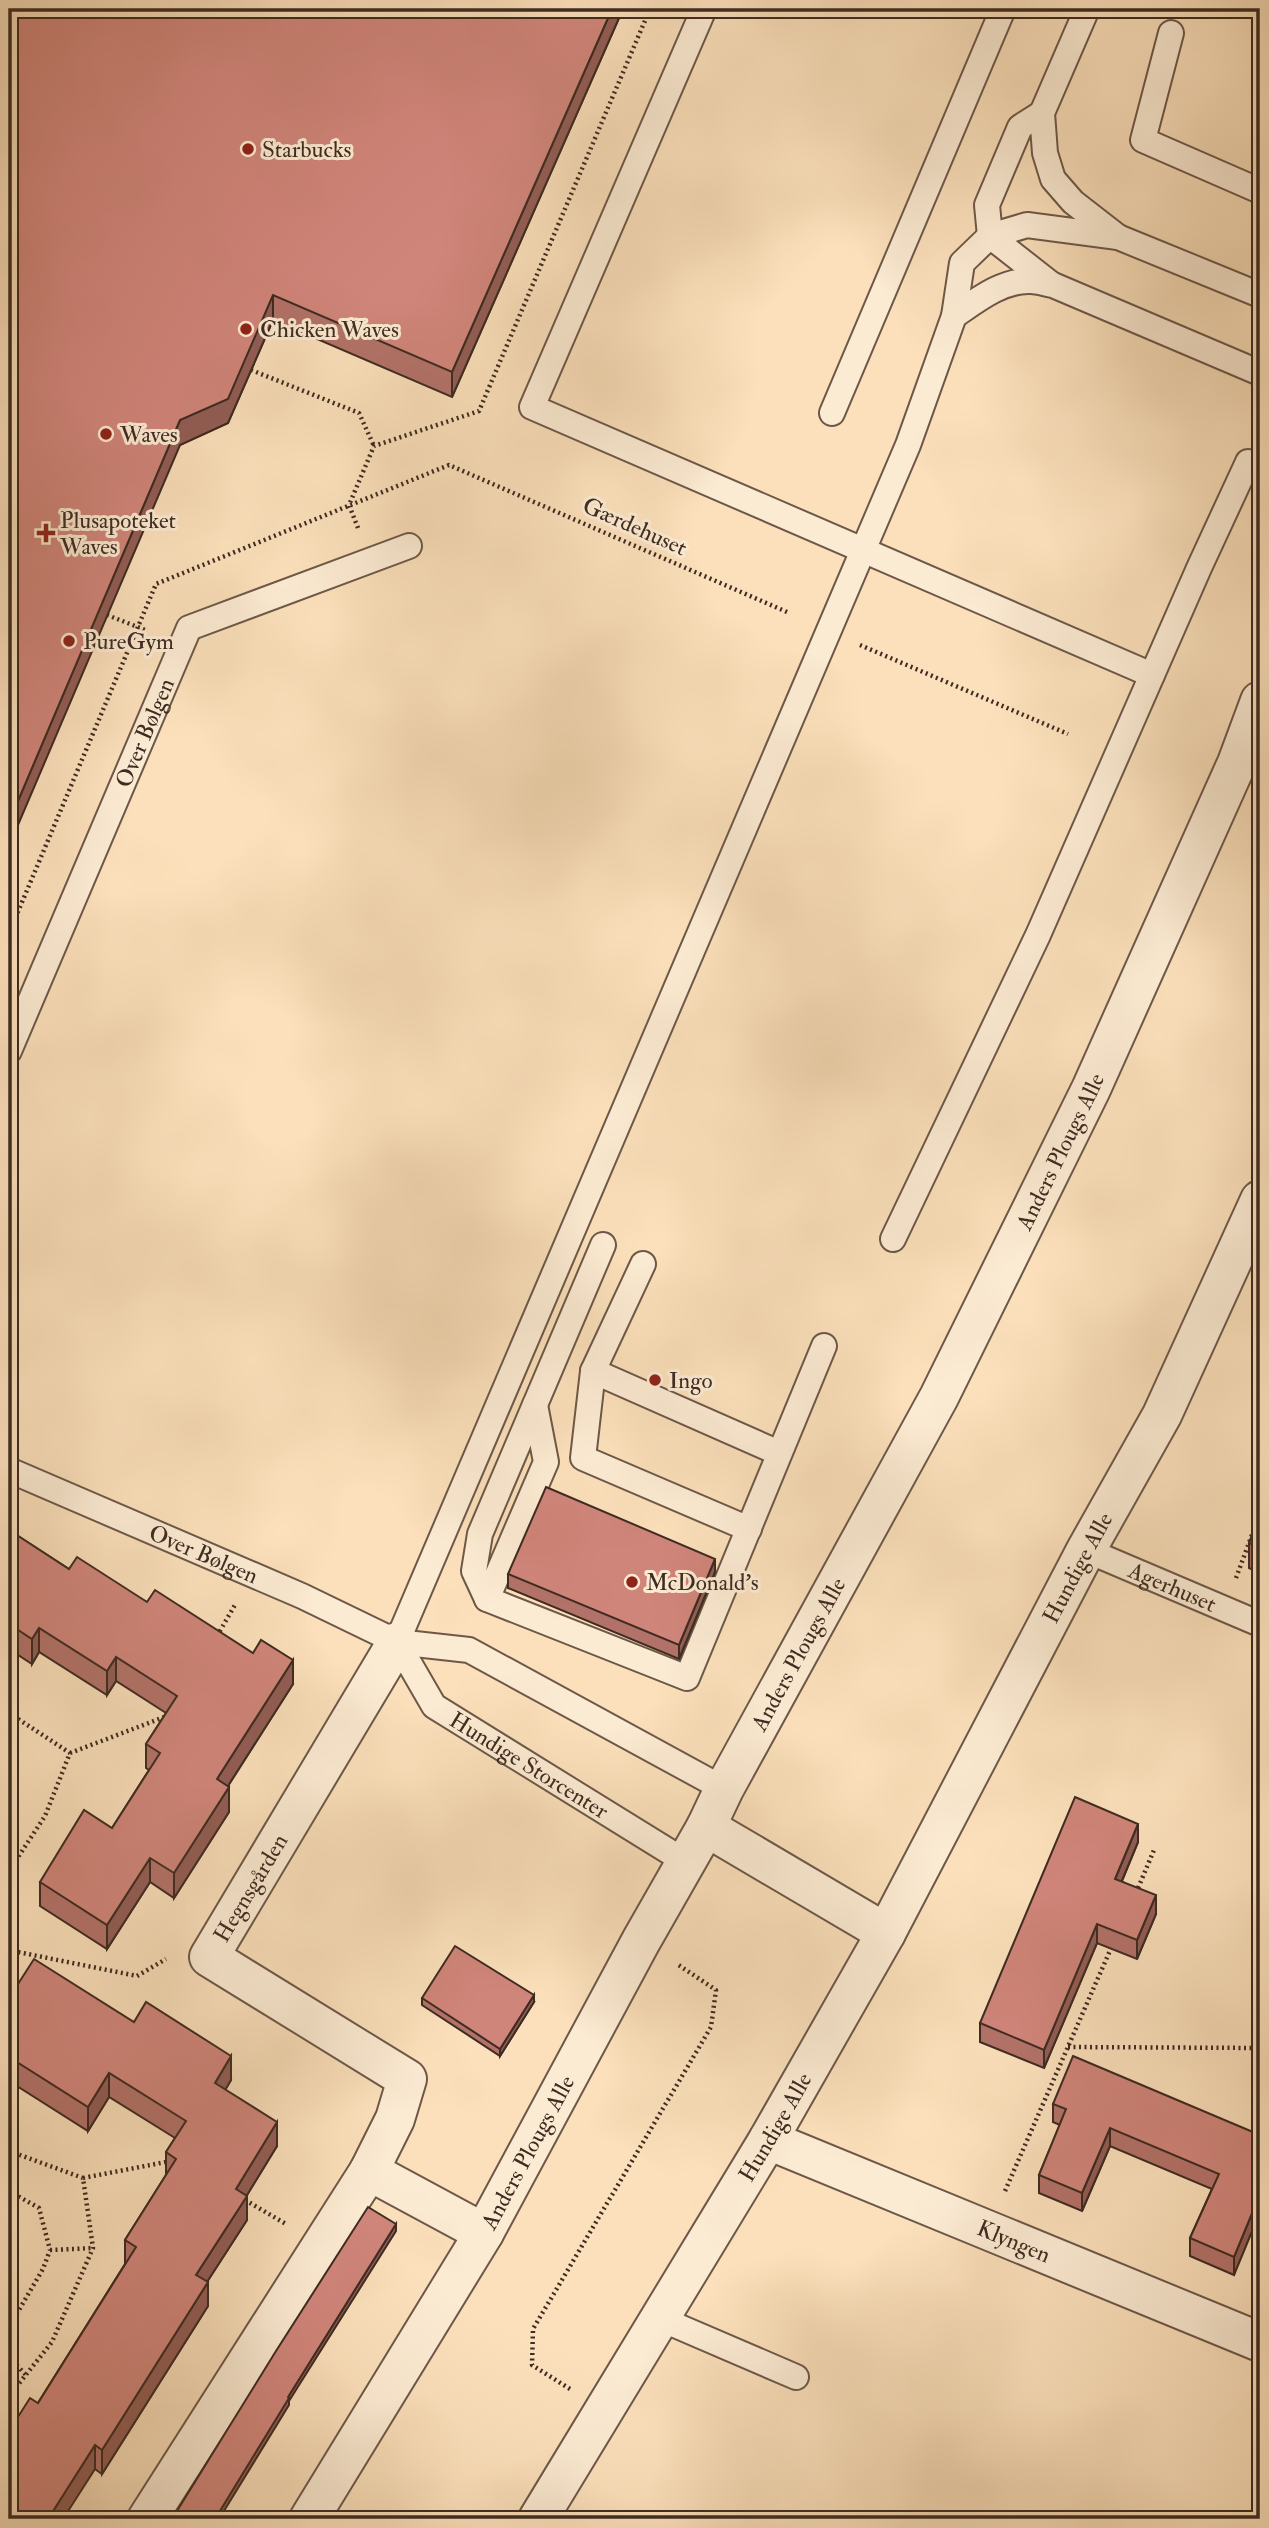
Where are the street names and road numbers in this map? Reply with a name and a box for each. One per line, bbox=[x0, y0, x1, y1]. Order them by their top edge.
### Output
street label: Gærdehuset bbox=[578, 491, 692, 562]
street label: Over Bølgen bbox=[109, 674, 181, 792]
street label: Anders Plougs Alle bbox=[1009, 1068, 1111, 1236]
street label: Hundige Alle bbox=[1036, 1507, 1119, 1628]
street label: Over Bølgen bbox=[144, 1518, 263, 1591]
street label: Agerhuset bbox=[1123, 1555, 1221, 1619]
street label: Anders Plougs Alle bbox=[744, 1572, 852, 1737]
street label: Hundige Storcenter bbox=[444, 1705, 614, 1826]
street label: Hegnsgården bbox=[207, 1828, 294, 1948]
street label: Hundige Alle bbox=[732, 2067, 819, 2187]
street label: Anders Plougs Alle bbox=[474, 2070, 581, 2236]
street label: Klyngen bbox=[973, 2214, 1055, 2270]

